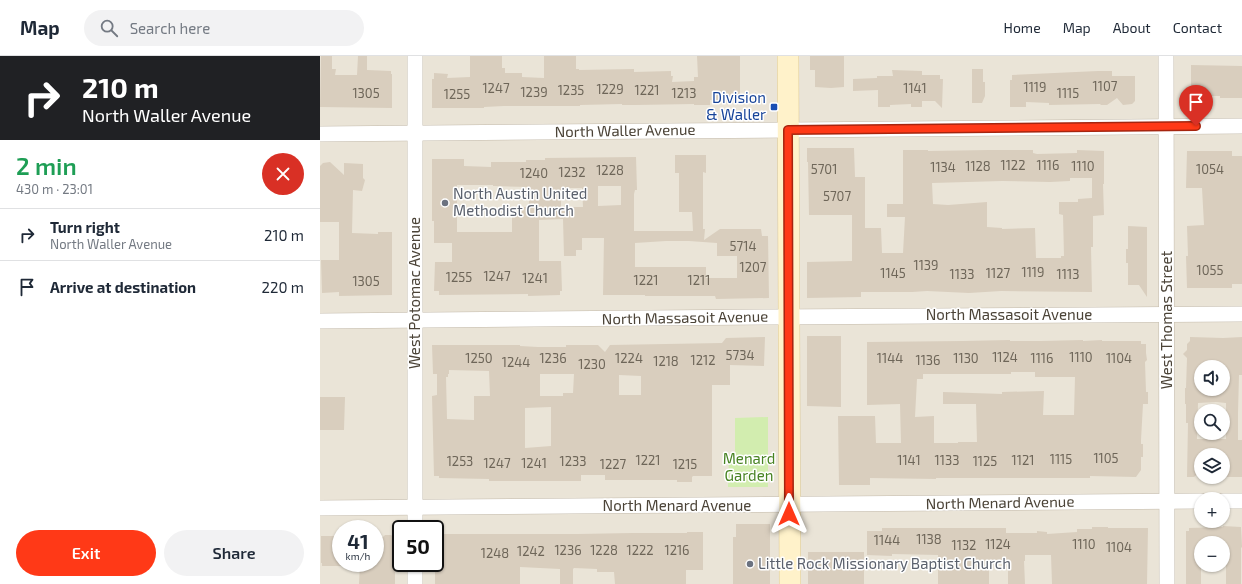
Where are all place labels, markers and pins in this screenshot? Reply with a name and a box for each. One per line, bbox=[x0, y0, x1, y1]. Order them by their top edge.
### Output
pin bbox=[1179, 85, 1213, 126]
place label: Division & Waller bbox=[706, 88, 766, 123]
marker: Division & Waller bbox=[769, 102, 779, 112]
place label: North Austin United Methodist Church bbox=[453, 184, 587, 219]
marker: North Austin United Methodist Church bbox=[440, 198, 450, 208]
place label: Little Rock Missionary Baptist Church bbox=[758, 554, 1011, 572]
marker: Little Rock Missionary Baptist Church bbox=[745, 559, 755, 569]

